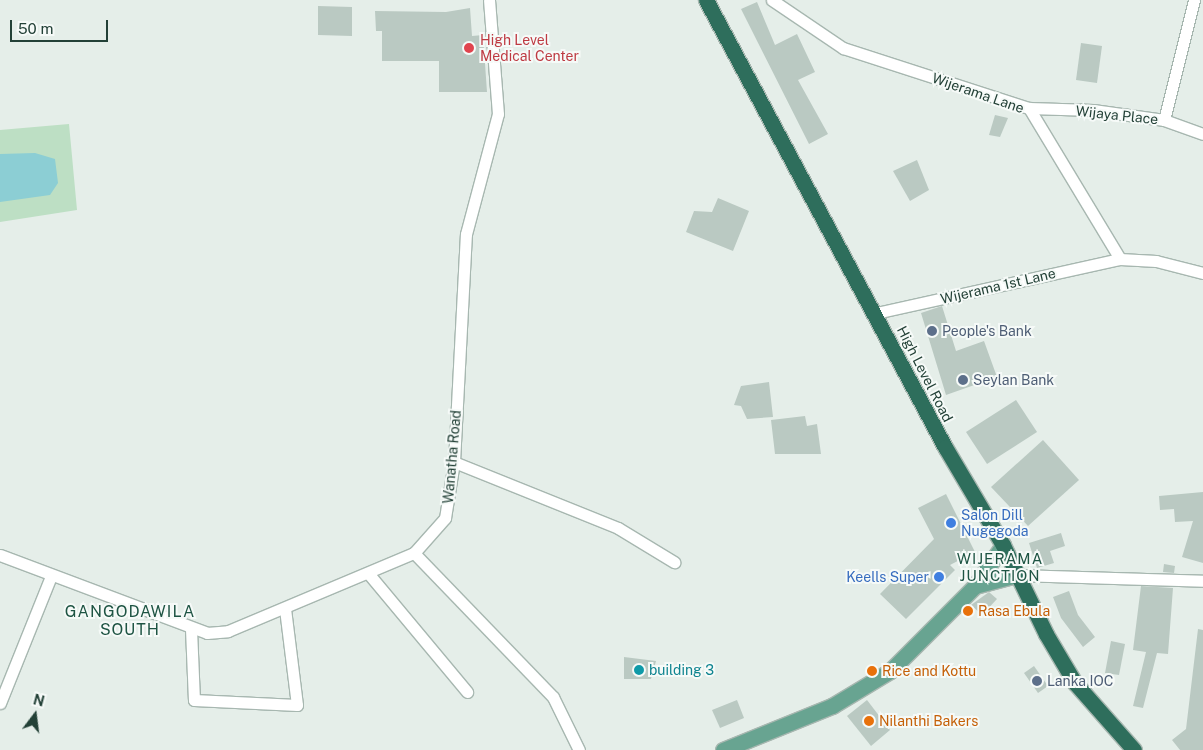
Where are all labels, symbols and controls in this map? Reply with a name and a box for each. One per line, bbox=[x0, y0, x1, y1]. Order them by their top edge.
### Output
scale bar bbox=[12, 10, 110, 42]
text: 50 m bbox=[18, 20, 53, 37]
place label: High Level Medical Center bbox=[480, 32, 579, 64]
marker: High Level Medical Center bbox=[462, 41, 476, 55]
street label: Wijerama Lane bbox=[930, 69, 1026, 117]
street label: Wijaya Place bbox=[1075, 102, 1159, 128]
street label: Wijerama 1st Lane bbox=[939, 265, 1057, 307]
street label: High Level Road bbox=[894, 323, 956, 425]
place label: People's Bank bbox=[942, 323, 1032, 339]
marker: People's Bank bbox=[926, 325, 938, 337]
place label: Seylan Bank bbox=[973, 372, 1054, 388]
marker: Seylan Bank bbox=[957, 374, 969, 386]
street label: Wanatha Road bbox=[440, 410, 464, 504]
place label: Salon Dill Nugegoda bbox=[961, 507, 1029, 540]
marker: Salon Dill Nugegoda bbox=[945, 517, 957, 529]
district label: WIJERAMA JUNCTION bbox=[956, 549, 1044, 584]
place label: Keells Super bbox=[846, 569, 929, 585]
marker: Keells Super bbox=[933, 571, 945, 583]
district label: GANGODAWILA SOUTH bbox=[63, 602, 197, 640]
place label: Rasa Ebula bbox=[978, 603, 1050, 619]
marker: Rasa Ebula bbox=[962, 605, 974, 617]
place label: building 3 bbox=[649, 662, 714, 678]
place label: Rice and Kottu bbox=[882, 663, 976, 679]
marker: building 3 bbox=[633, 664, 645, 676]
marker: Rice and Kottu bbox=[866, 665, 878, 677]
place label: Lanka IOC bbox=[1047, 673, 1113, 689]
marker: Lanka IOC bbox=[1031, 675, 1043, 687]
north arrow bbox=[10, 690, 60, 740]
text: N bbox=[32, 691, 46, 710]
place label: Nilanthi Bakers bbox=[879, 713, 978, 729]
marker: Nilanthi Bakers bbox=[863, 715, 875, 727]

